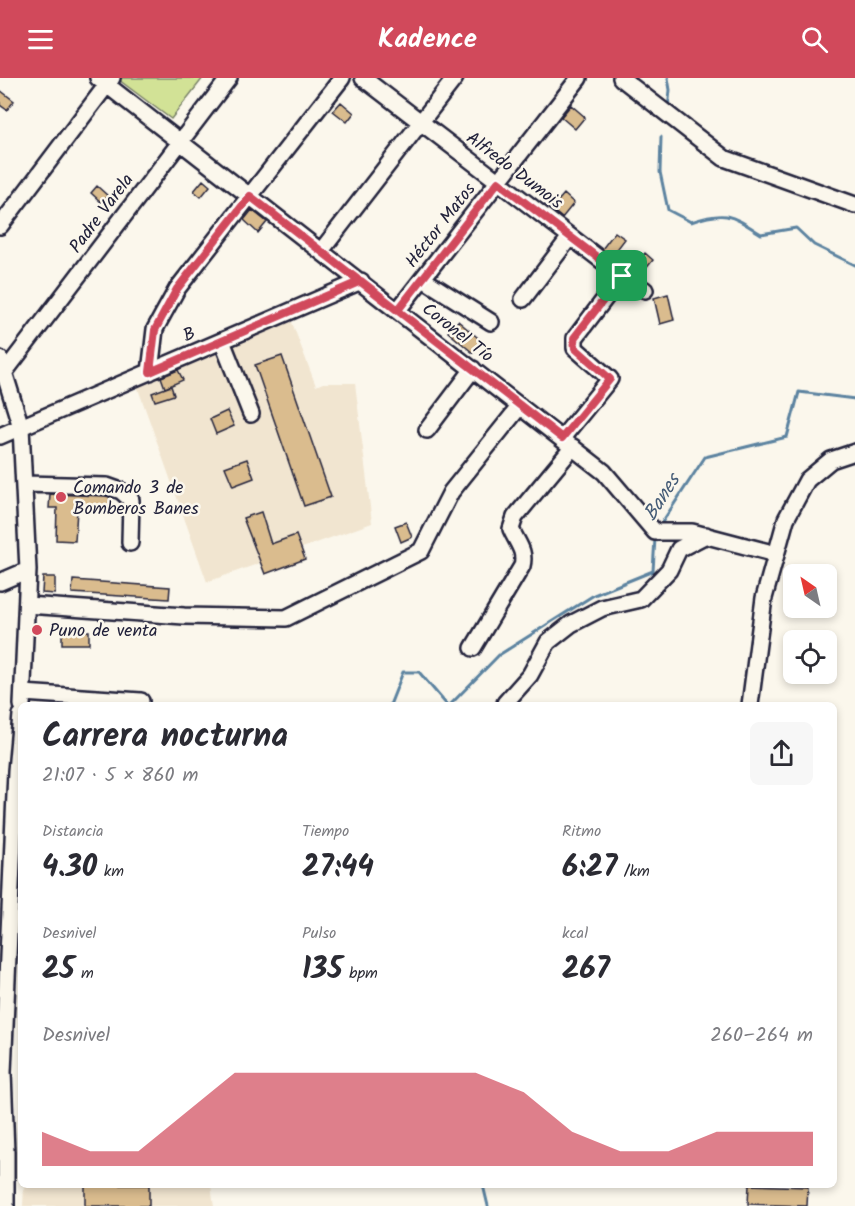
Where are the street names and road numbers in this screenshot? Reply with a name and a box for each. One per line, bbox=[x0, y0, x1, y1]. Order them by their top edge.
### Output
street label: Alfredo Dumois bbox=[459, 125, 569, 218]
street label: Padre Varela bbox=[63, 168, 142, 260]
street label: Héctor Matos bbox=[398, 177, 484, 275]
street label: Coronel Tío bbox=[415, 296, 499, 371]
street label: B bbox=[179, 320, 201, 351]

